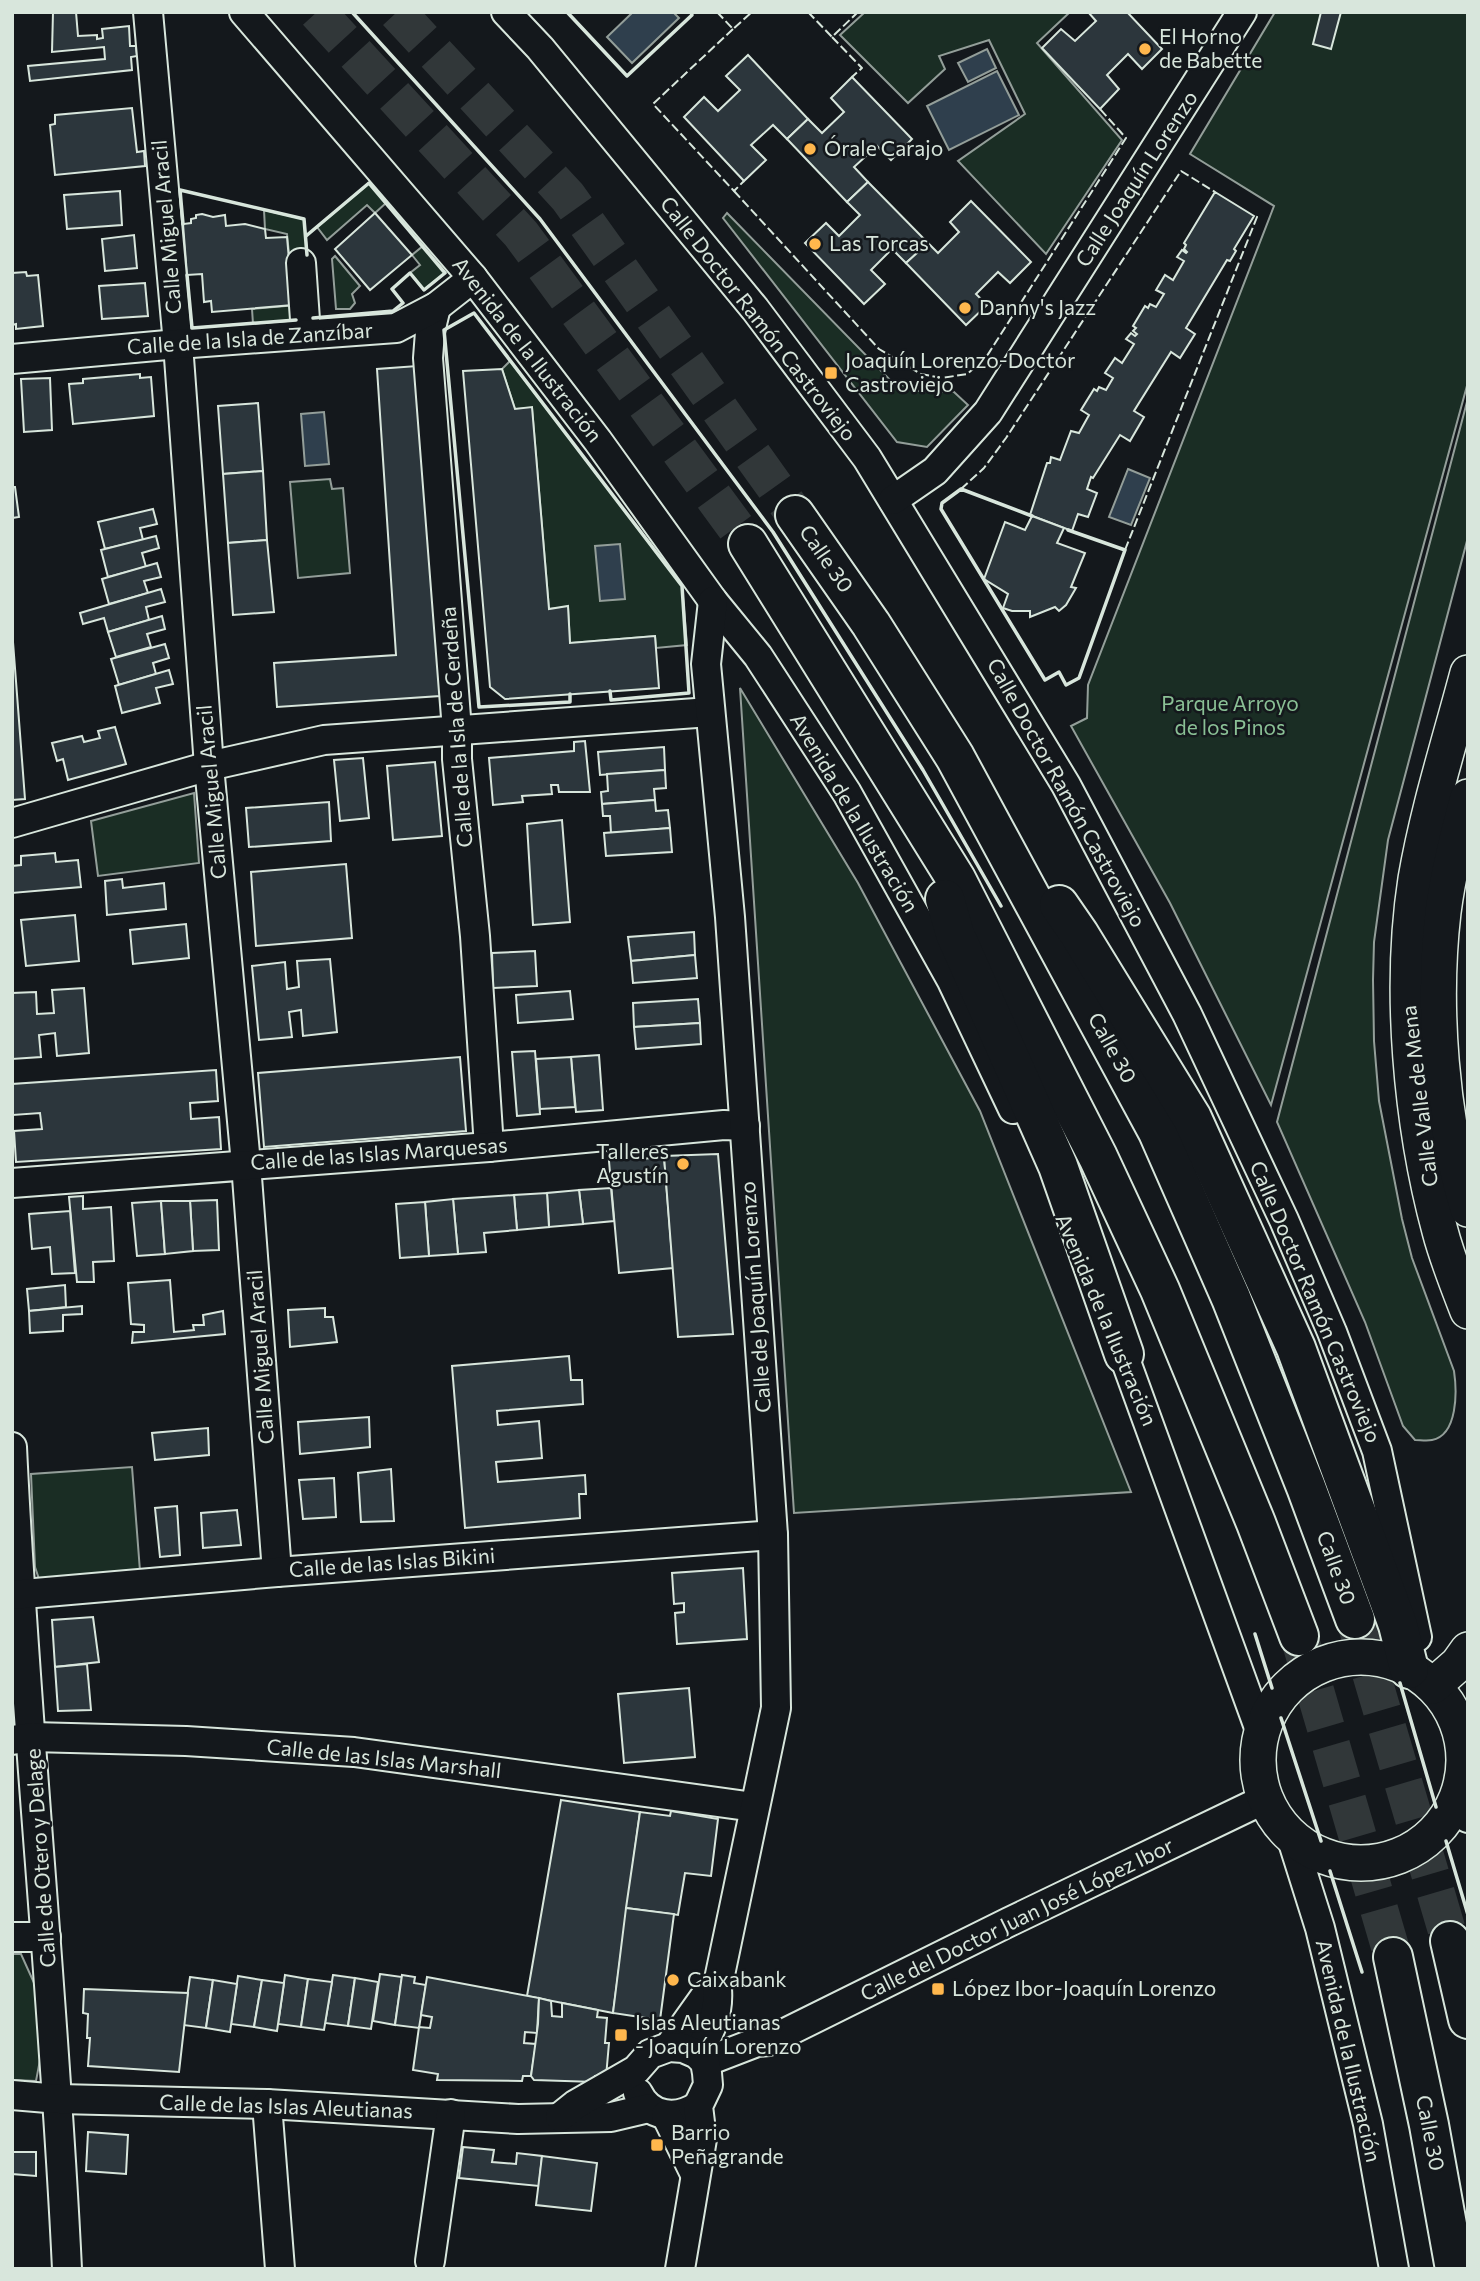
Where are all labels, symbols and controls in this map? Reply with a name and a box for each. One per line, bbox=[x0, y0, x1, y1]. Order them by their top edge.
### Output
place label: El Horno de Babette bbox=[1159, 23, 1262, 72]
marker: El Horno de Babette bbox=[1137, 41, 1153, 57]
street label: Calle Joaquín Lorenzo bbox=[1069, 85, 1202, 271]
place label: Órale Carajo bbox=[824, 135, 943, 160]
street label: Calle Miguel Aracil bbox=[145, 139, 186, 315]
marker: Órale Carajo bbox=[802, 141, 818, 157]
street label: Calle Doctor Ramón Castroviejo bbox=[656, 191, 863, 445]
place label: Las Torcas bbox=[829, 230, 929, 255]
marker: Las Torcas bbox=[807, 236, 823, 252]
street label: Avenida de la Ilustración bbox=[448, 252, 608, 447]
place label: Danny's Jazz bbox=[979, 294, 1096, 319]
marker: Danny's Jazz bbox=[957, 300, 973, 316]
street label: Calle de la Isla de Zanzíbar bbox=[126, 316, 374, 359]
place label: Joaquín Lorenzo-Doctor Castroviejo bbox=[845, 347, 1075, 396]
marker: Joaquín Lorenzo-Doctor Castroviejo bbox=[823, 365, 839, 381]
street label: Calle 30 bbox=[795, 520, 860, 597]
street label: Calle de la Isla de Cerdeña bbox=[435, 606, 476, 848]
street label: Calle Doctor Ramón Castroviejo bbox=[983, 653, 1152, 931]
park label: Parque Arroyo de los Pinos bbox=[1161, 690, 1299, 739]
street label: Calle Miguel Aracil bbox=[190, 704, 231, 880]
street label: Avenida de la Ilustración bbox=[786, 708, 925, 916]
street label: Calle Valle de Mena bbox=[1395, 1004, 1442, 1188]
street label: Calle 30 bbox=[1084, 1008, 1143, 1087]
street label: Calle de las Islas Marquesas bbox=[250, 1131, 508, 1174]
place label: Talleres Agustín bbox=[596, 1138, 669, 1187]
marker: Talleres Agustín bbox=[675, 1156, 691, 1172]
street label: Calle Doctor Ramón Castroviejo bbox=[1246, 1157, 1387, 1446]
street label: Calle de Joaquín Lorenzo bbox=[734, 1180, 775, 1414]
street label: Avenida de la Ilustración bbox=[1051, 1210, 1163, 1429]
street label: Calle Miguel Aracil bbox=[241, 1269, 278, 1445]
street label: Calle 30 bbox=[1313, 1527, 1362, 1608]
street label: Calle de las Islas Bikini bbox=[288, 1542, 496, 1581]
street label: Calle de las Islas Marshall bbox=[266, 1733, 503, 1782]
street label: Calle de Otero y Delage bbox=[19, 1748, 60, 1969]
street label: Calle del Doctor Juan José López Ibor bbox=[856, 1832, 1177, 2006]
street label: Avenida de la Ilustración bbox=[1312, 1937, 1387, 2164]
place label: Caixabank bbox=[687, 1966, 787, 1991]
marker: Caixabank bbox=[665, 1972, 681, 1988]
place label: López Ibor-Joaquín Lorenzo bbox=[952, 1975, 1216, 2000]
marker: López Ibor-Joaquín Lorenzo bbox=[930, 1981, 946, 1997]
place label: Islas Aleutianas - Joaquín Lorenzo bbox=[635, 2009, 802, 2058]
marker: Islas Aleutianas - Joaquín Lorenzo bbox=[613, 2027, 629, 2043]
street label: Calle de las Islas Aleutianas bbox=[159, 2089, 413, 2122]
street label: Calle 30 bbox=[1412, 2093, 1451, 2173]
place label: Barrio Peñagrande bbox=[671, 2119, 784, 2168]
marker: Barrio Peñagrande bbox=[649, 2137, 665, 2153]

